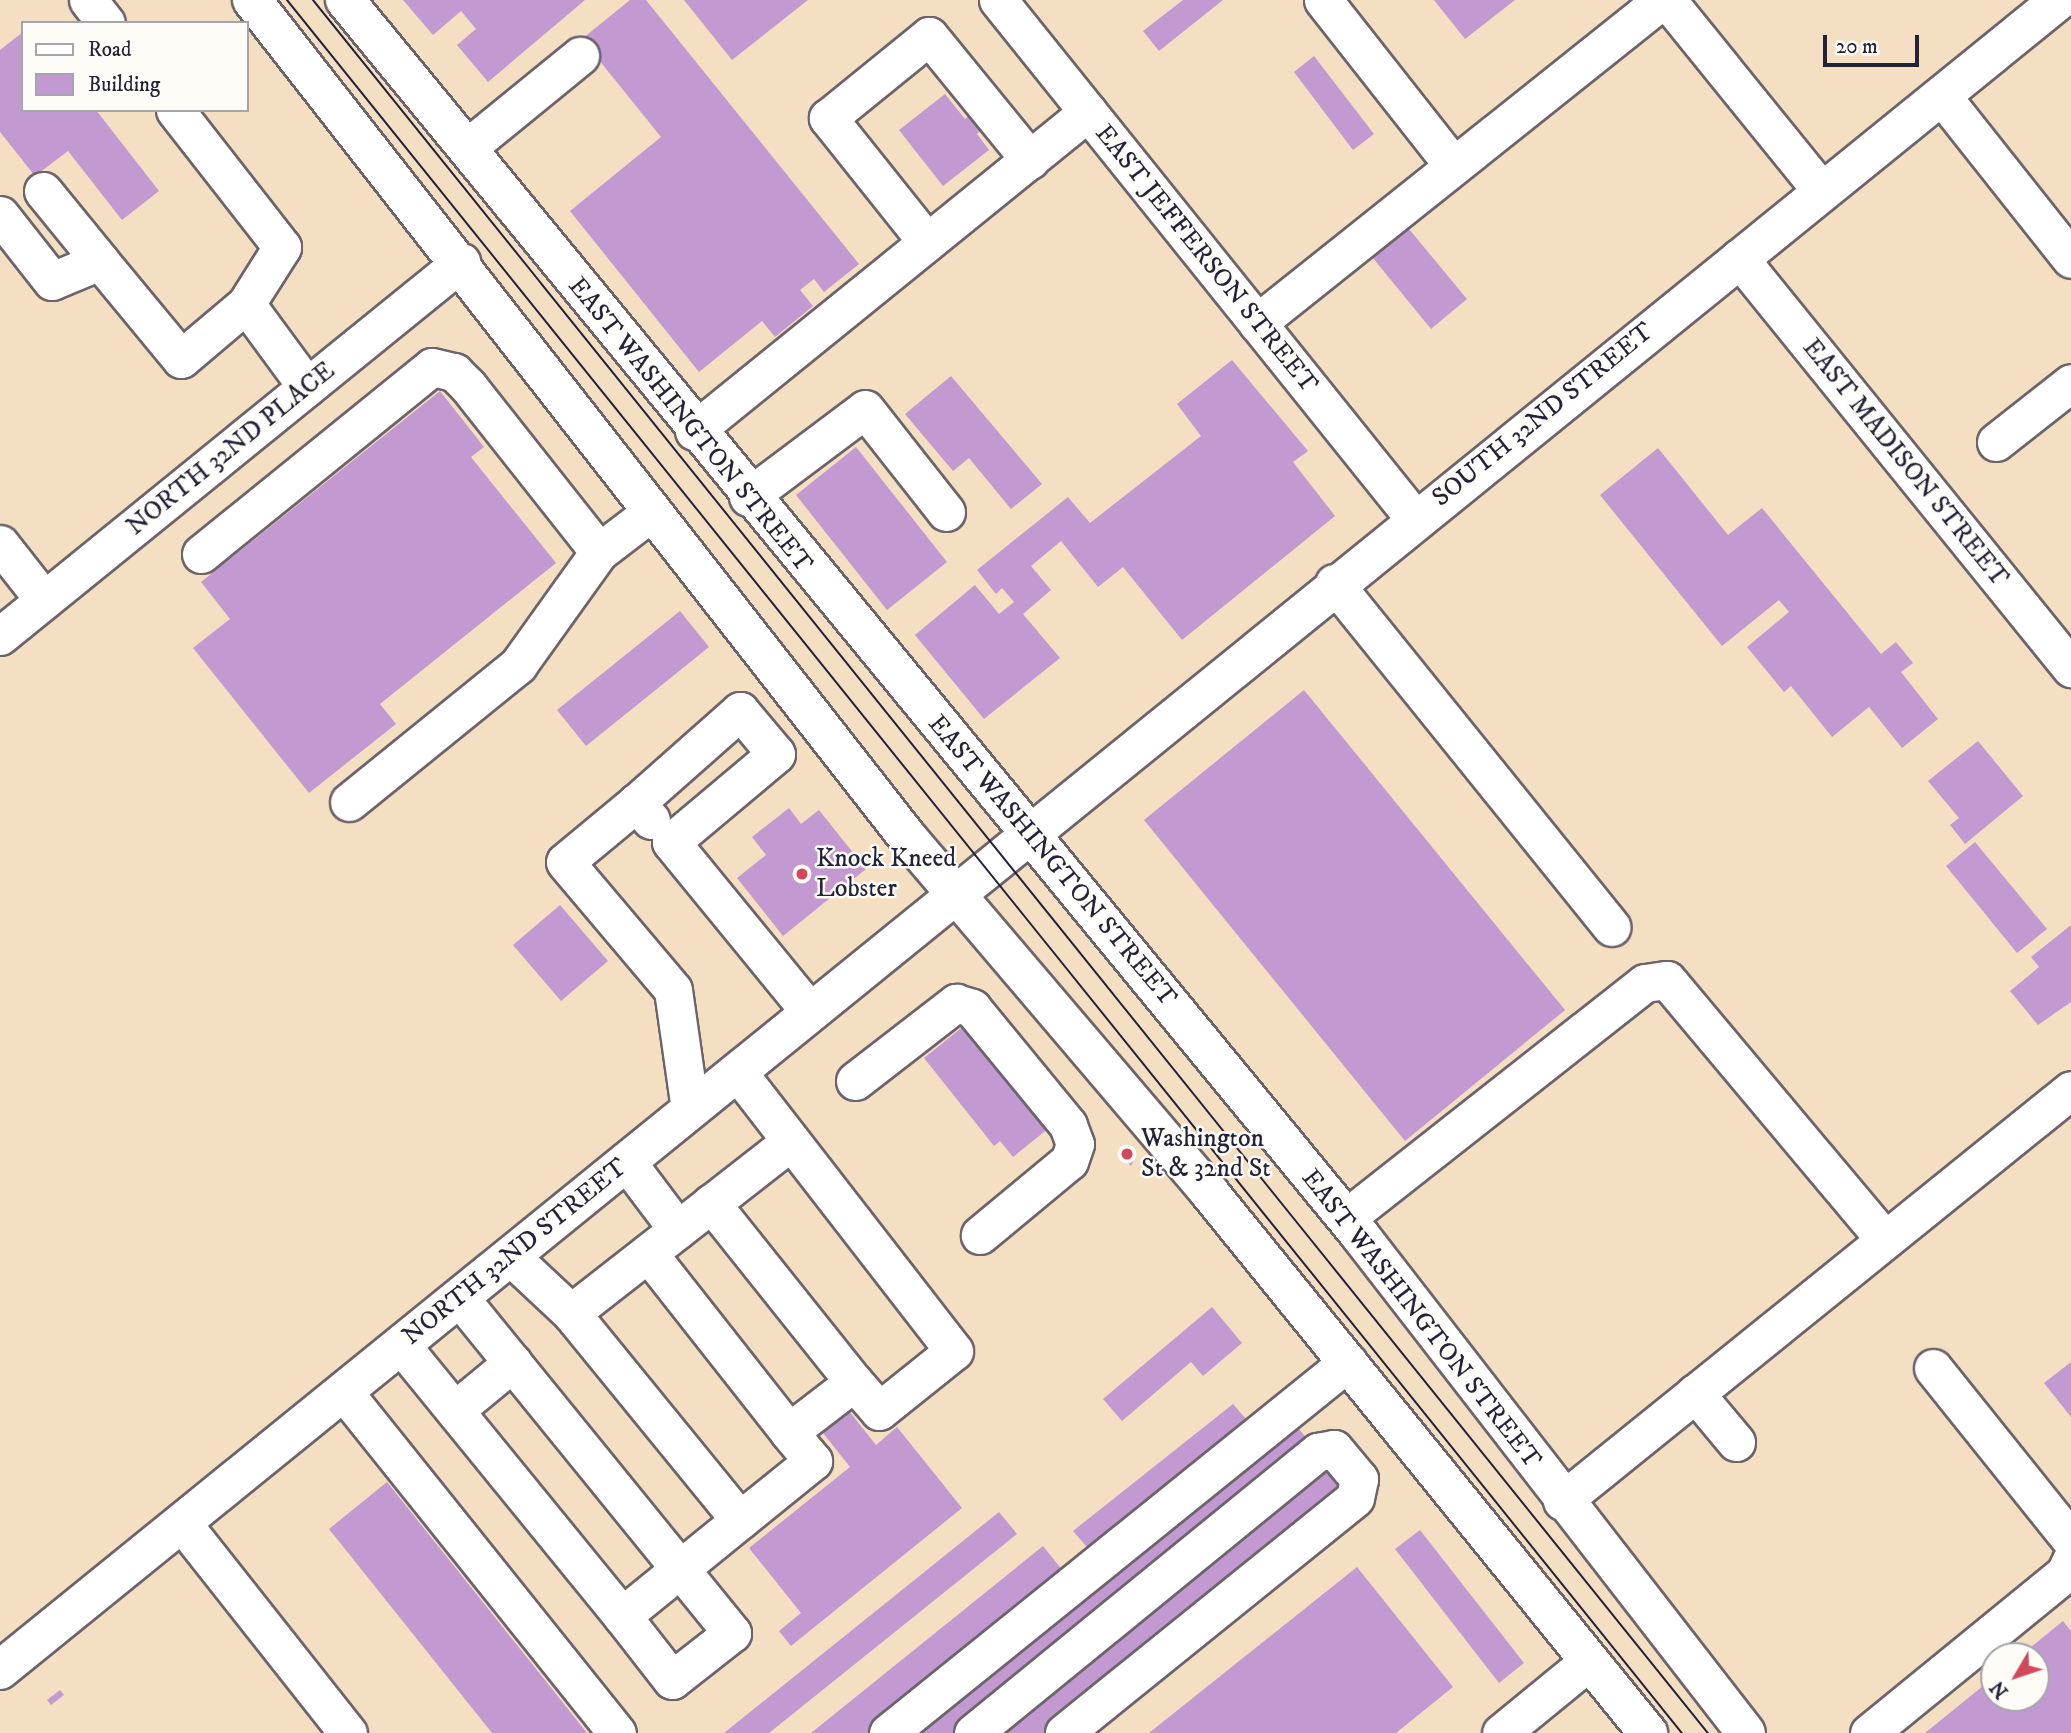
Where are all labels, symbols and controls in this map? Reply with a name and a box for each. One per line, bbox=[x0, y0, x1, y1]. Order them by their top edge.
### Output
legend bbox=[21, 21, 248, 112]
scale bar bbox=[1826, 21, 1922, 65]
text: 20 m bbox=[1836, 34, 1878, 60]
text: Road bbox=[88, 37, 132, 63]
text: Building bbox=[88, 72, 160, 98]
street label: EAST JEFFERSON STREET bbox=[1088, 119, 1324, 399]
street label: EAST WASHINGTON STREET bbox=[561, 271, 819, 579]
street label: SOUTH 32ND STREET bbox=[1426, 316, 1660, 514]
street label: EAST MADISON STREET bbox=[1795, 333, 2015, 593]
street label: NORTH 32ND PLACE bbox=[121, 355, 341, 543]
street label: EAST WASHINGTON STREET bbox=[921, 709, 1183, 1013]
place label: Knock Kneed Lobster bbox=[816, 843, 956, 904]
marker: Knock Kneed Lobster bbox=[794, 866, 810, 882]
place label: Washington St & 32nd St bbox=[1141, 1123, 1271, 1184]
marker: Washington St & 32nd St bbox=[1119, 1146, 1135, 1162]
street label: NORTH 32ND STREET bbox=[397, 1152, 633, 1352]
street label: EAST WASHINGTON STREET bbox=[1295, 1163, 1547, 1475]
north arrow bbox=[1980, 1642, 2050, 1712]
text: N bbox=[1986, 1676, 2014, 1703]

